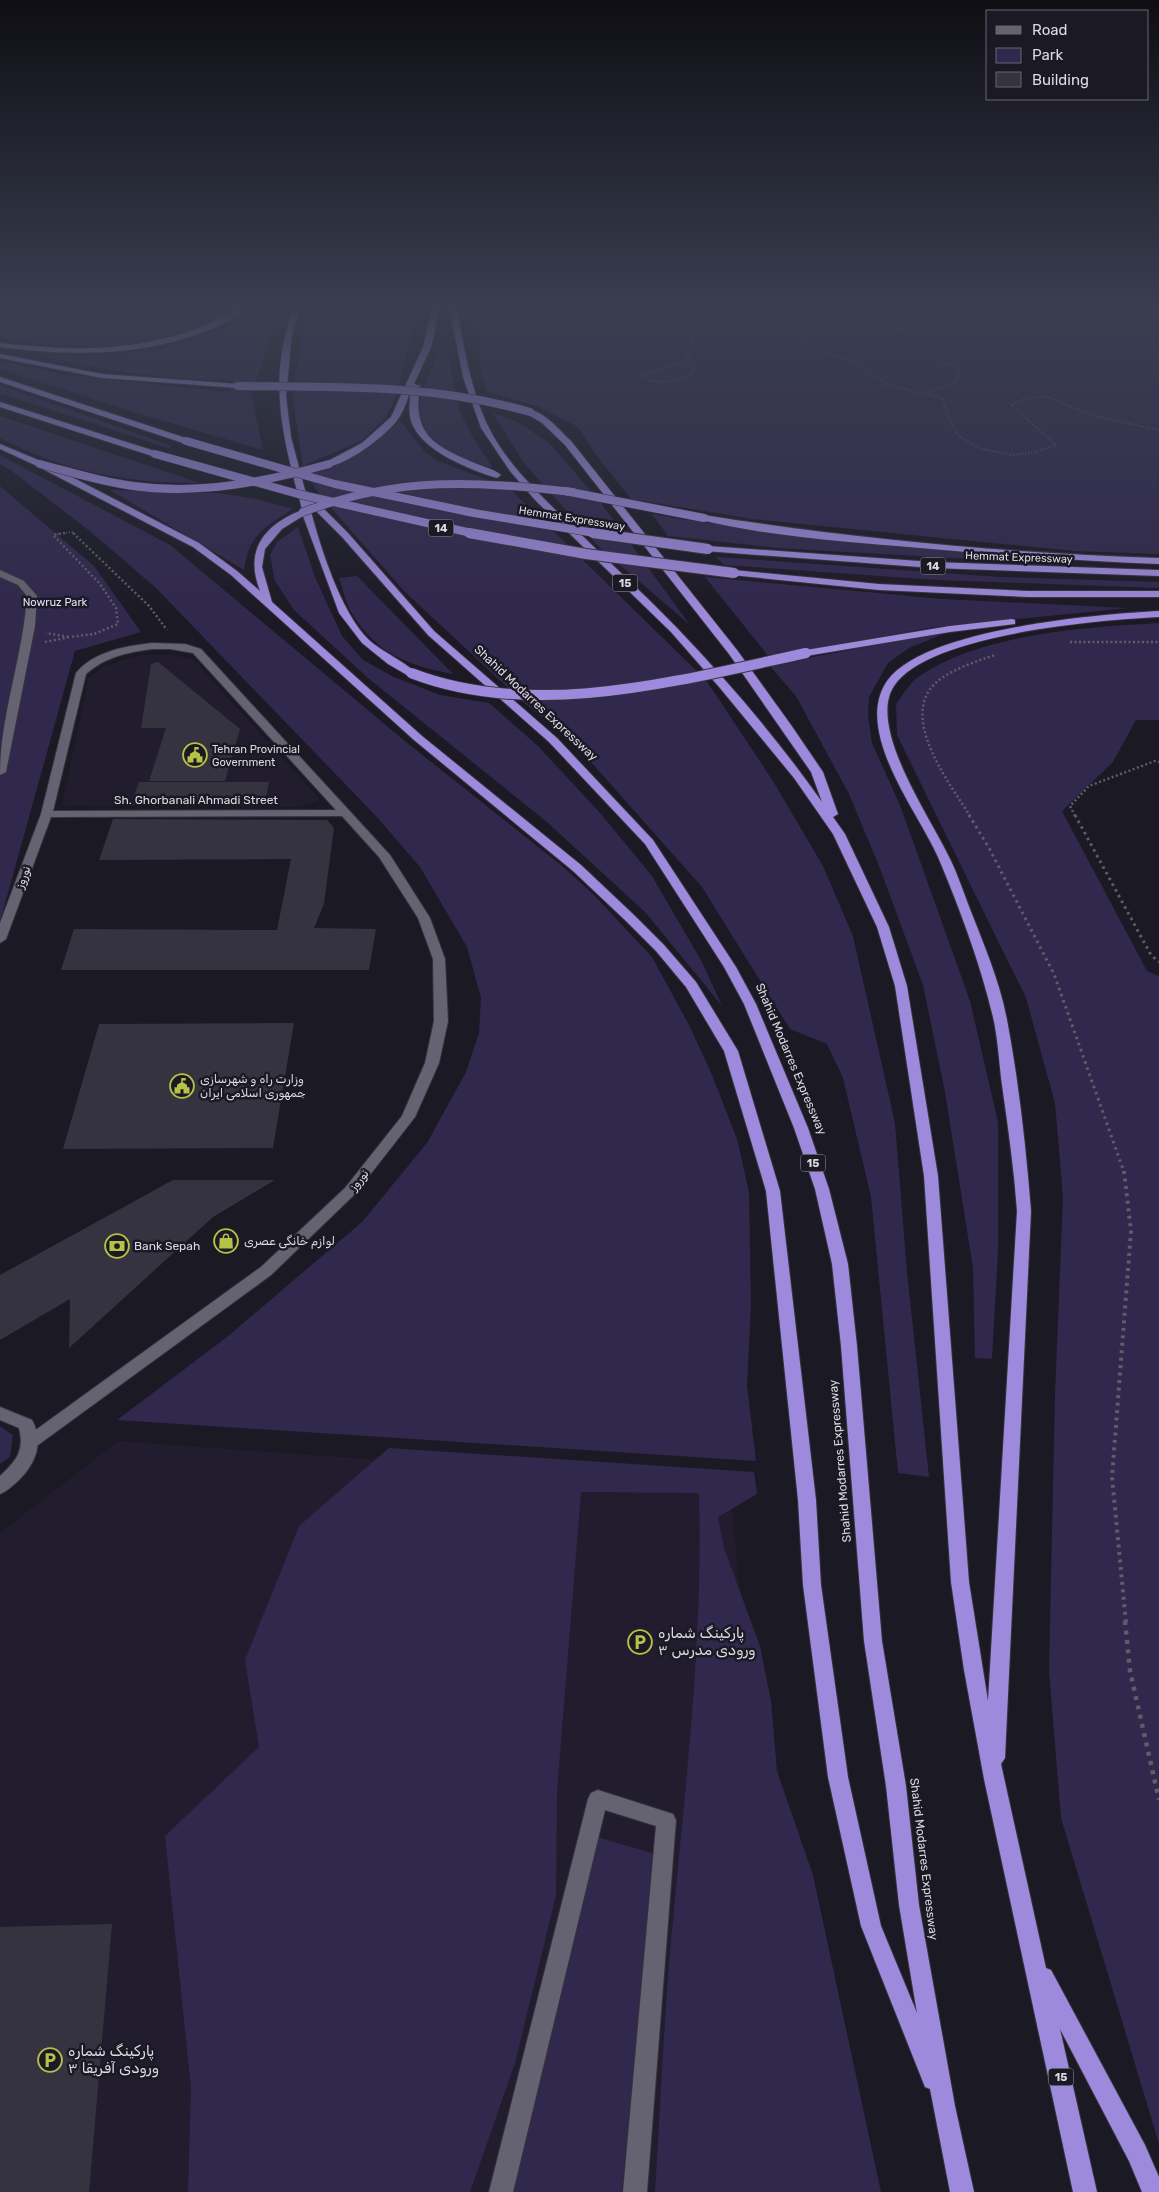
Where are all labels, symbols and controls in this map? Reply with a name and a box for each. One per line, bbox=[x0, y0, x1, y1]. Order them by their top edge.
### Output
legend bbox=[986, 10, 1149, 100]
text: Road bbox=[1032, 21, 1068, 39]
text: Park bbox=[1032, 46, 1063, 64]
text: Building bbox=[1032, 71, 1089, 89]
street label: Hemmat Expressway bbox=[518, 504, 626, 533]
road number: 14 bbox=[428, 520, 454, 536]
street label: Hemmat Expressway bbox=[965, 549, 1073, 566]
road number: 14 bbox=[920, 558, 946, 574]
road number: 15 bbox=[612, 574, 638, 592]
park label: Nowruz Park bbox=[23, 596, 88, 609]
street label: Shahid Modarres Expressway bbox=[471, 642, 601, 764]
public building icon: Tehran Provincial Government bbox=[182, 742, 208, 768]
place label: Tehran Provincial Government bbox=[212, 743, 300, 769]
street label: Sh. Ghorbanali Ahmadi Street bbox=[114, 793, 278, 807]
street label: نوروز bbox=[12, 864, 34, 891]
street label: Shahid Modarres Expressway bbox=[753, 981, 829, 1137]
place label: وزارت راه و شهرسازی جمهوری اسلامی ایران bbox=[200, 1072, 306, 1101]
public building icon: وزارت راه و شهرسازی جمهوری اسلامی ایران bbox=[169, 1073, 195, 1099]
road number: 15 bbox=[800, 1154, 826, 1172]
street label: نوروز bbox=[346, 1167, 372, 1195]
shop icon: لوازم خانگی عصری bbox=[213, 1228, 239, 1254]
bank icon: Bank Sepah bbox=[104, 1233, 130, 1259]
place label: لوازم خانگی عصری bbox=[244, 1234, 335, 1250]
place label: Bank Sepah bbox=[134, 1239, 200, 1253]
street label: Shahid Modarres Expressway bbox=[826, 1379, 854, 1543]
place label: پارکینگ شماره ۳ ورودی مدرس bbox=[658, 1624, 756, 1660]
parking icon: پارکینگ شماره ۳ ورودی مدرس bbox=[627, 1629, 653, 1655]
street label: Shahid Modarres Expressway bbox=[907, 1777, 941, 1941]
place label: پارکینگ شماره ۳ ورودی آفریقا bbox=[68, 2042, 159, 2078]
parking icon: پارکینگ شماره ۳ ورودی آفریقا bbox=[37, 2047, 63, 2073]
road number: 15 bbox=[1048, 2068, 1074, 2086]

